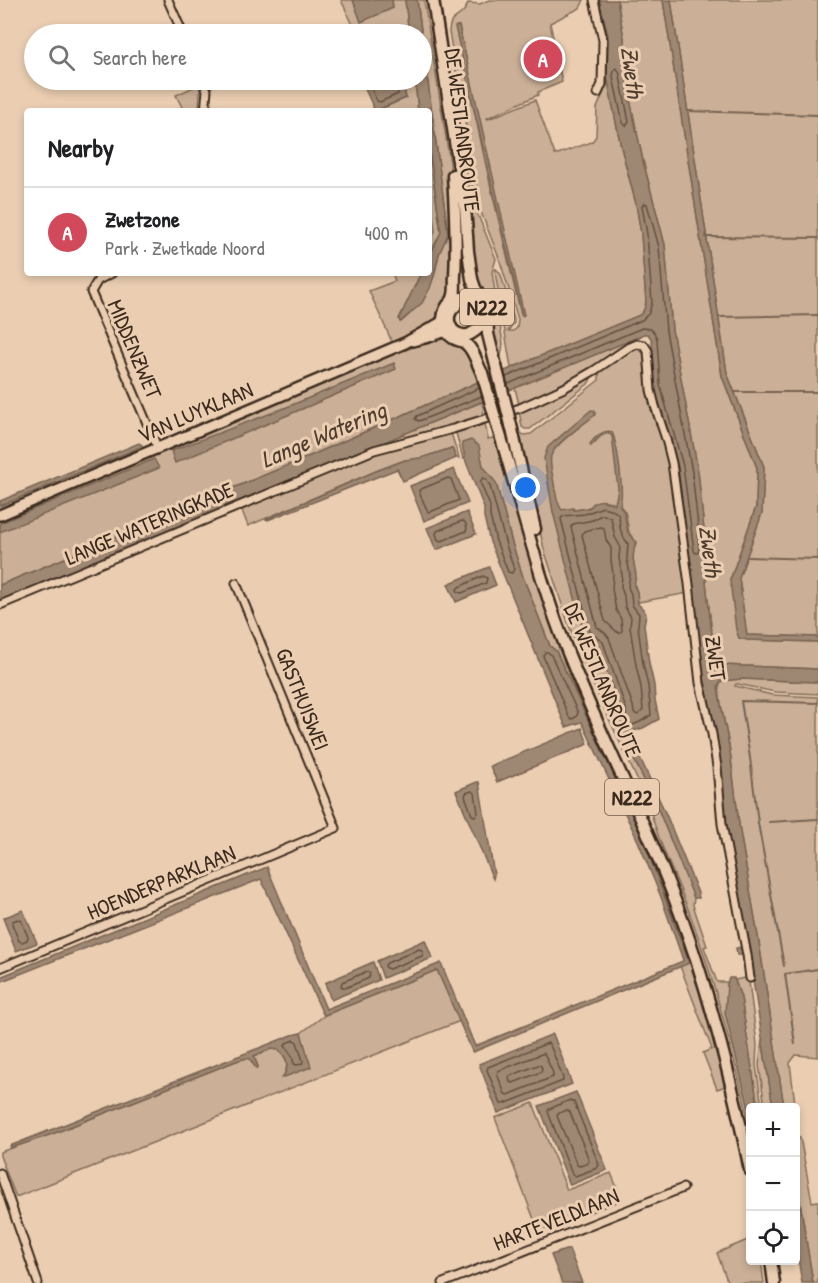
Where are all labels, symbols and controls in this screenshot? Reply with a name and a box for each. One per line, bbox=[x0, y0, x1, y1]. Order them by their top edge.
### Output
search box bbox=[24, 24, 432, 90]
pin: A bbox=[524, 36, 562, 82]
icon: search bbox=[45, 41, 78, 74]
text: Search here bbox=[93, 42, 187, 72]
water label: Zweth bbox=[614, 45, 652, 101]
street label: DE WESTLANDROUTE bbox=[438, 47, 488, 214]
text: Nearby bbox=[48, 130, 114, 165]
text: Zwetzone bbox=[105, 204, 180, 234]
text: A bbox=[63, 219, 72, 246]
text: 400 m bbox=[364, 219, 408, 246]
text: Park · Zwetkade Noord bbox=[105, 234, 265, 261]
road number: N222 bbox=[460, 289, 514, 325]
street label: MIDDENZWET bbox=[101, 295, 170, 404]
street label: VAN LUYKLAAN bbox=[133, 374, 257, 450]
water label: Lange Watering bbox=[255, 393, 392, 476]
your location bbox=[511, 473, 540, 502]
street label: LANGE WATERINGKADE bbox=[60, 474, 238, 572]
water label: Zweth bbox=[692, 524, 730, 580]
street label: DE WESTLANDROUTE bbox=[557, 599, 649, 762]
street label: ZWET bbox=[698, 634, 734, 683]
street label: GASTHUISWEI bbox=[269, 643, 337, 755]
road number: N222 bbox=[605, 779, 659, 815]
street label: HOENDERPARKLAAN bbox=[82, 837, 240, 927]
map controls bbox=[746, 1103, 800, 1265]
button: + bbox=[746, 1103, 800, 1157]
button: − bbox=[746, 1157, 800, 1211]
street label: HARTEVELDLAAN bbox=[489, 1180, 623, 1258]
button: locate bbox=[746, 1211, 800, 1265]

